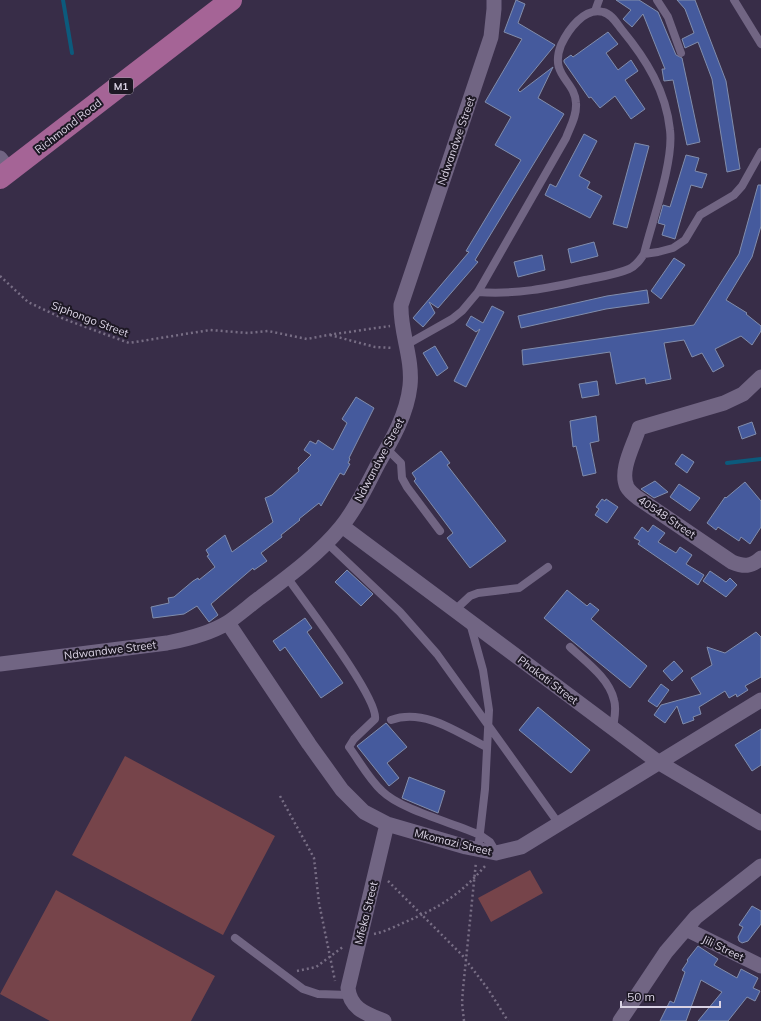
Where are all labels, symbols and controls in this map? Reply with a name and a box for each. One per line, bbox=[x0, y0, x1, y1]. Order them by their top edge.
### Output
road number: M1 bbox=[109, 78, 133, 94]
street label: Ndwandwe Street bbox=[434, 95, 478, 187]
street label: Richmond Road bbox=[32, 96, 104, 156]
street label: Siphongo Street bbox=[49, 298, 131, 340]
street label: Ndwandwe Street bbox=[351, 416, 407, 504]
street label: 40548 Street bbox=[636, 493, 699, 541]
street label: Ndwandwe Street bbox=[63, 637, 157, 663]
street label: Phakati Street bbox=[515, 653, 581, 707]
street label: Mkomazi Street bbox=[413, 826, 493, 858]
street label: Mfeka Street bbox=[351, 880, 381, 946]
street label: Jili Street bbox=[700, 932, 746, 964]
scale bar bbox=[621, 983, 720, 1009]
text: 50 m bbox=[627, 989, 655, 1004]

